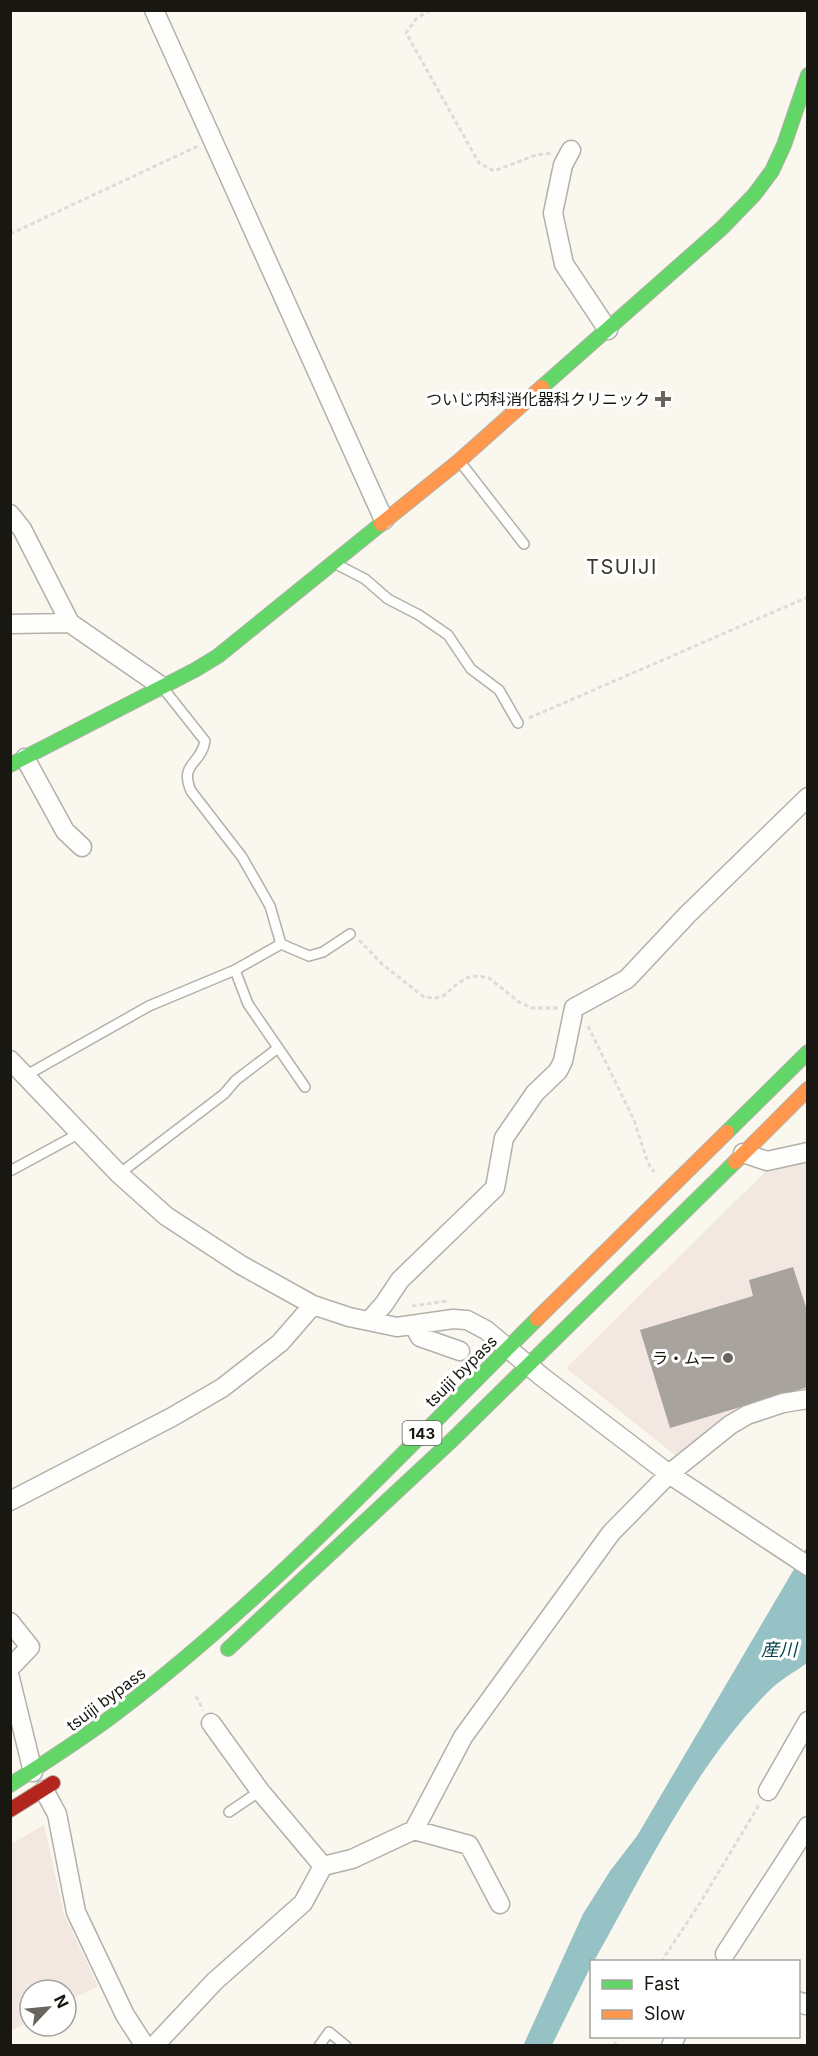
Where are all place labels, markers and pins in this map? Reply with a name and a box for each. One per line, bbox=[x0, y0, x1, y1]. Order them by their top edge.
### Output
place label: ついじ内科消化器科クリニック bbox=[426, 389, 650, 409]
marker: ついじ内科消化器科クリニック bbox=[654, 390, 672, 408]
place label: ラ・ムー bbox=[652, 1348, 716, 1368]
marker: ラ・ムー bbox=[721, 1351, 735, 1365]

